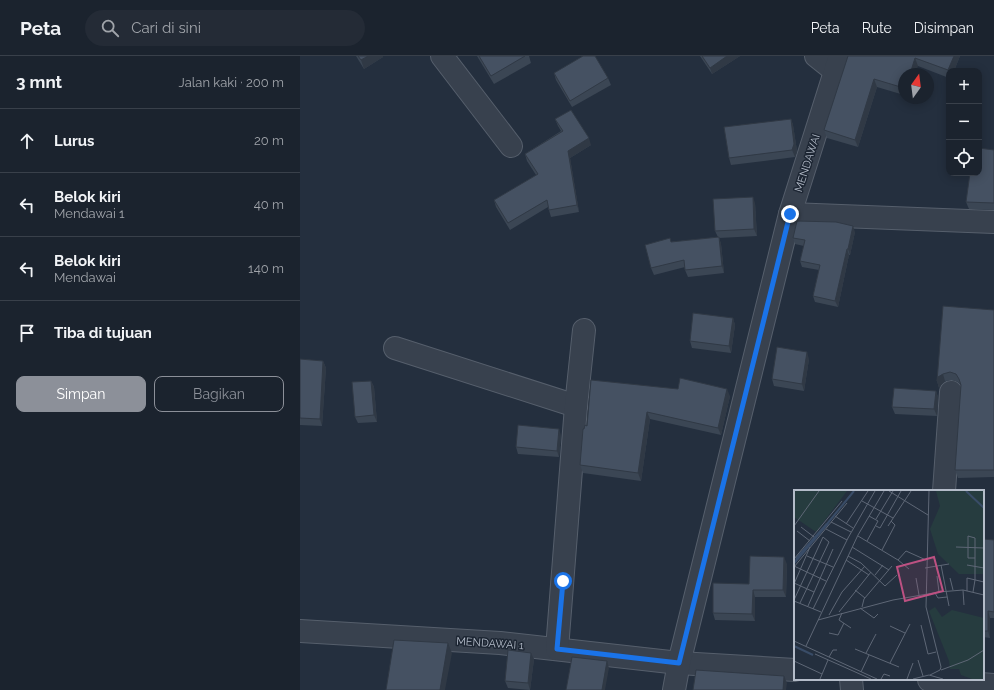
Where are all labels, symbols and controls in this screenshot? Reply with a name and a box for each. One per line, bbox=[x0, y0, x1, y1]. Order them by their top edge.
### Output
search box bbox=[85, 10, 365, 46]
text: Peta bbox=[20, 17, 61, 39]
icon: search bbox=[99, 17, 121, 39]
text: Cari di sini bbox=[131, 19, 201, 37]
text: Peta bbox=[811, 20, 840, 36]
text: Rute bbox=[862, 20, 892, 36]
text: Disimpan bbox=[914, 20, 974, 36]
north arrow bbox=[898, 68, 934, 104]
map controls bbox=[946, 68, 982, 176]
button: + bbox=[946, 68, 982, 104]
text: 3 mnt bbox=[16, 72, 62, 92]
text: Jalan kaki · 200 m bbox=[179, 75, 284, 90]
button: − bbox=[946, 104, 982, 140]
icon: ahead bbox=[16, 130, 38, 152]
text: Lurus bbox=[54, 132, 95, 150]
text: 20 m bbox=[254, 133, 284, 148]
street label: MENDAWAI bbox=[792, 133, 823, 194]
button: locate bbox=[946, 140, 982, 176]
text: Belok kiri bbox=[54, 188, 121, 206]
icon: left bbox=[16, 194, 38, 216]
text: 40 m bbox=[254, 197, 284, 212]
route end bbox=[781, 205, 799, 223]
text: Mendawai 1 bbox=[54, 206, 125, 221]
text: Belok kiri bbox=[54, 252, 121, 270]
icon: left bbox=[16, 258, 38, 280]
text: 140 m bbox=[248, 261, 284, 276]
text: Mendawai bbox=[54, 270, 116, 285]
icon: arrive bbox=[16, 322, 38, 344]
text: Tiba di tujuan bbox=[54, 324, 152, 342]
button: Simpan bbox=[16, 376, 146, 412]
button: Bagikan bbox=[154, 376, 284, 412]
inset map bbox=[794, 490, 984, 680]
route start bbox=[554, 572, 572, 590]
street label: MENDAWAI 1 bbox=[456, 635, 524, 652]

